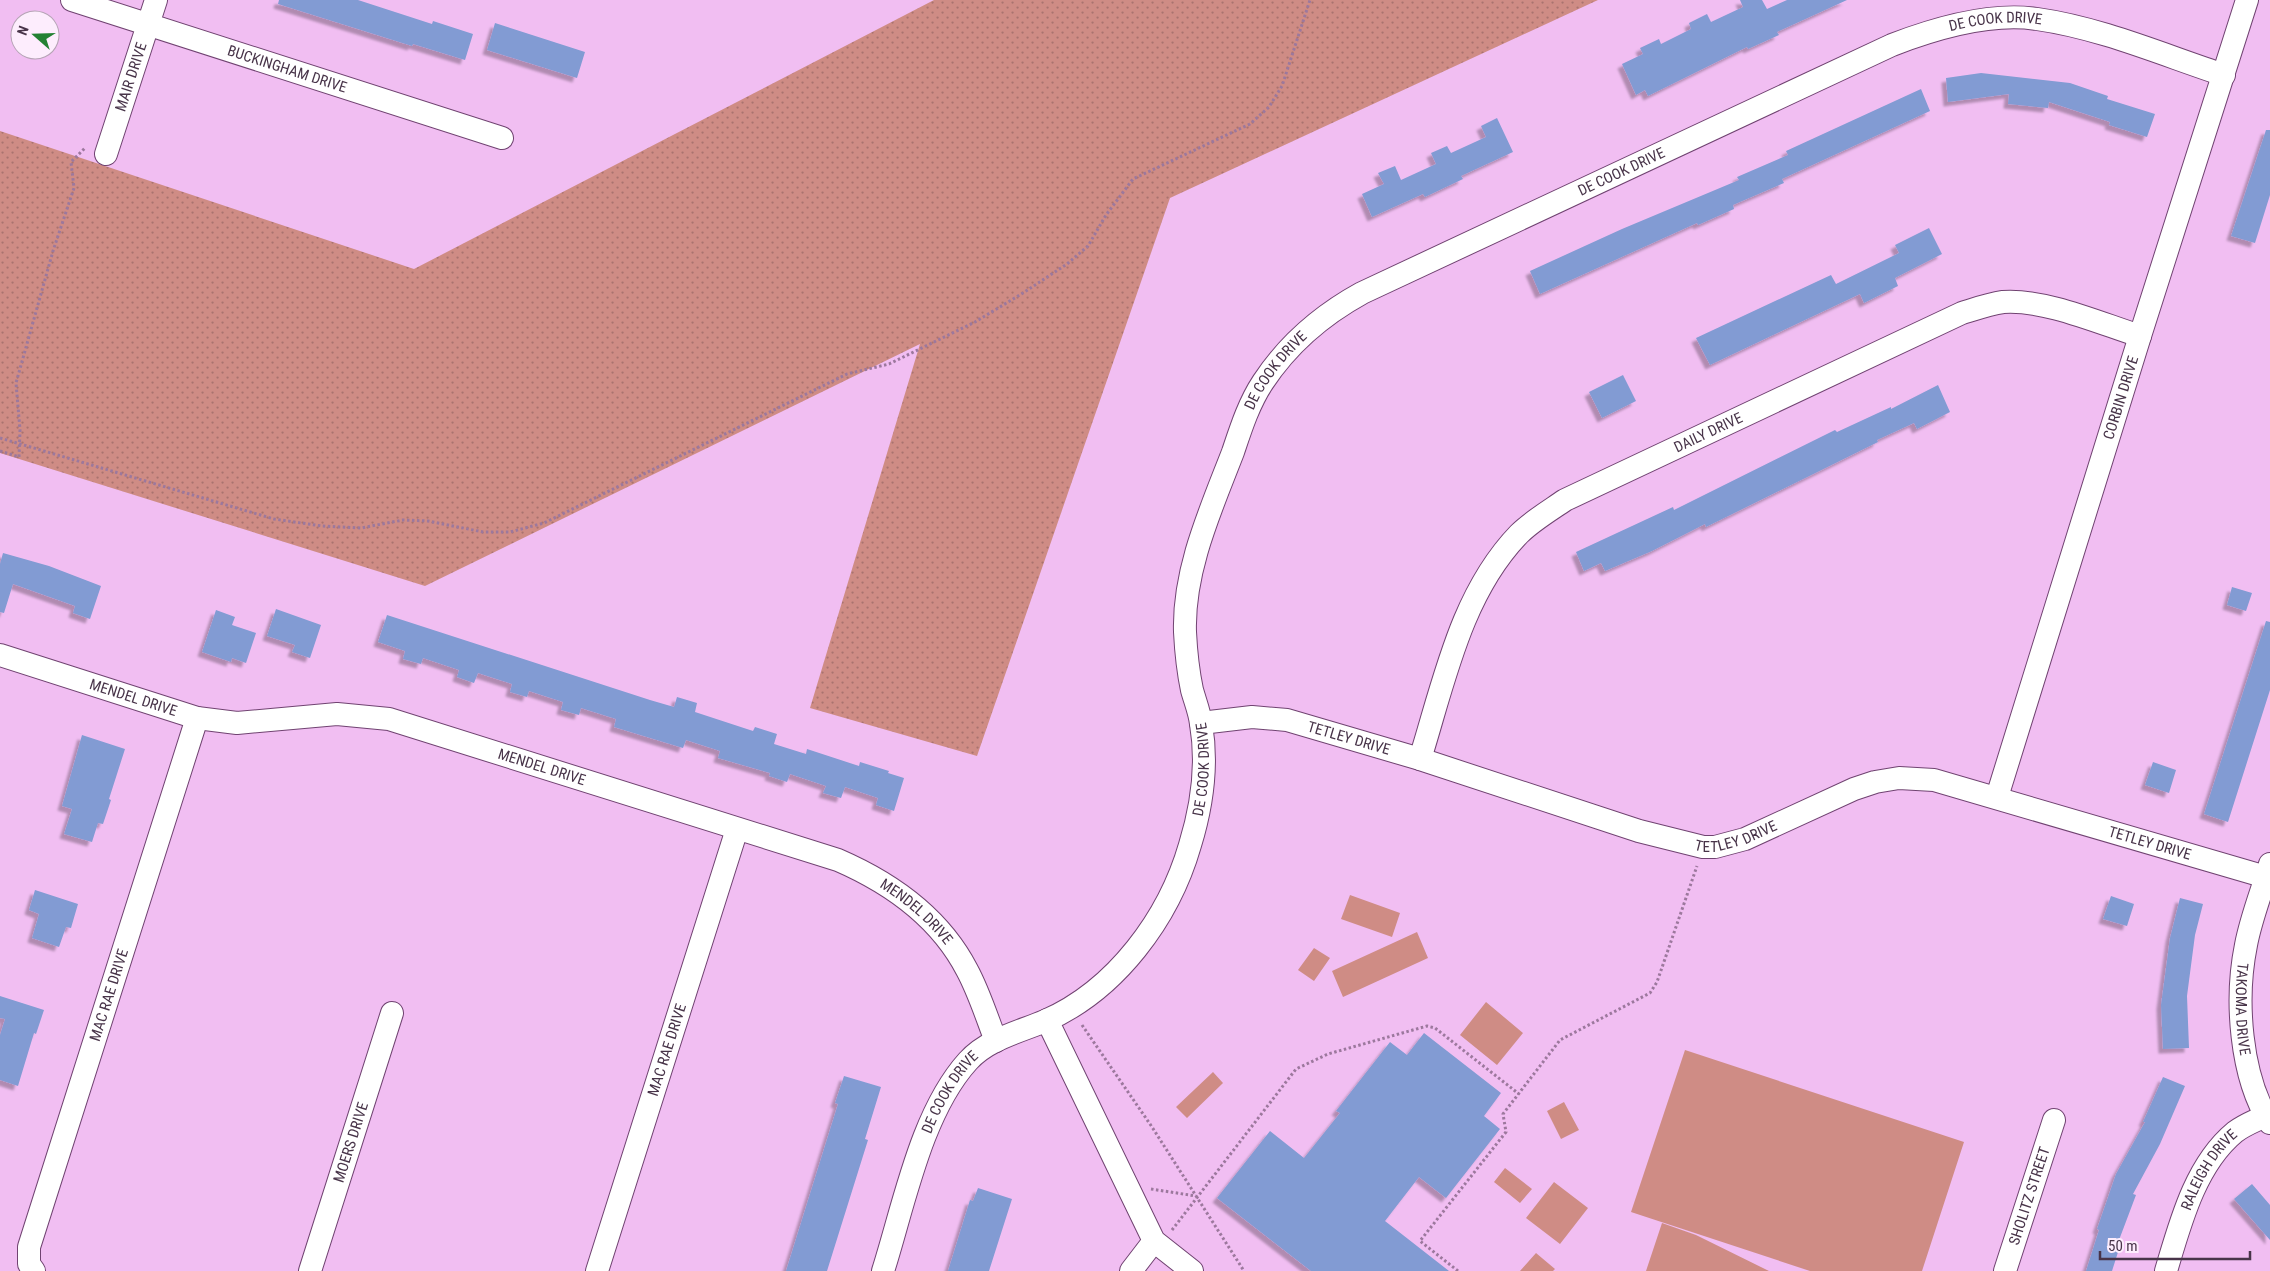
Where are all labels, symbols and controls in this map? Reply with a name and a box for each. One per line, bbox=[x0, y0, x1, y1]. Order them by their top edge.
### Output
street label: DE COOK DRIVE bbox=[1947, 8, 2043, 35]
north arrow bbox=[10, 10, 60, 60]
text: N bbox=[14, 24, 32, 37]
street label: MAIR DRIVE bbox=[111, 40, 151, 114]
street label: BUCKINGHAM DRIVE bbox=[225, 41, 349, 97]
street label: DE COOK DRIVE bbox=[1575, 144, 1668, 200]
street label: DE COOK DRIVE bbox=[1241, 327, 1310, 412]
street label: CORBIN DRIVE bbox=[2099, 354, 2142, 442]
street label: DAILY DRIVE bbox=[1671, 409, 1745, 456]
street label: MENDEL DRIVE bbox=[87, 675, 179, 720]
street label: TETLEY DRIVE bbox=[1305, 718, 1392, 759]
street label: DE COOK DRIVE bbox=[1189, 721, 1213, 818]
street label: MENDEL DRIVE bbox=[496, 745, 588, 789]
street label: TETLEY DRIVE bbox=[1693, 817, 1780, 856]
street label: TETLEY DRIVE bbox=[2106, 822, 2193, 864]
street label: MENDEL DRIVE bbox=[877, 875, 957, 948]
street label: MAC RAE DRIVE bbox=[86, 947, 132, 1043]
street label: TAKOMA DRIVE bbox=[2232, 962, 2254, 1057]
street label: MAC RAE DRIVE bbox=[644, 1001, 690, 1098]
street label: DE COOK DRIVE bbox=[918, 1047, 982, 1136]
street label: MOERS DRIVE bbox=[330, 1100, 372, 1185]
street label: RALEIGH DRIVE bbox=[2177, 1125, 2241, 1213]
street label: SHOLITZ STREET bbox=[2005, 1144, 2054, 1247]
scale bar bbox=[2100, 1228, 2250, 1260]
text: 50 m bbox=[2108, 1237, 2138, 1255]

